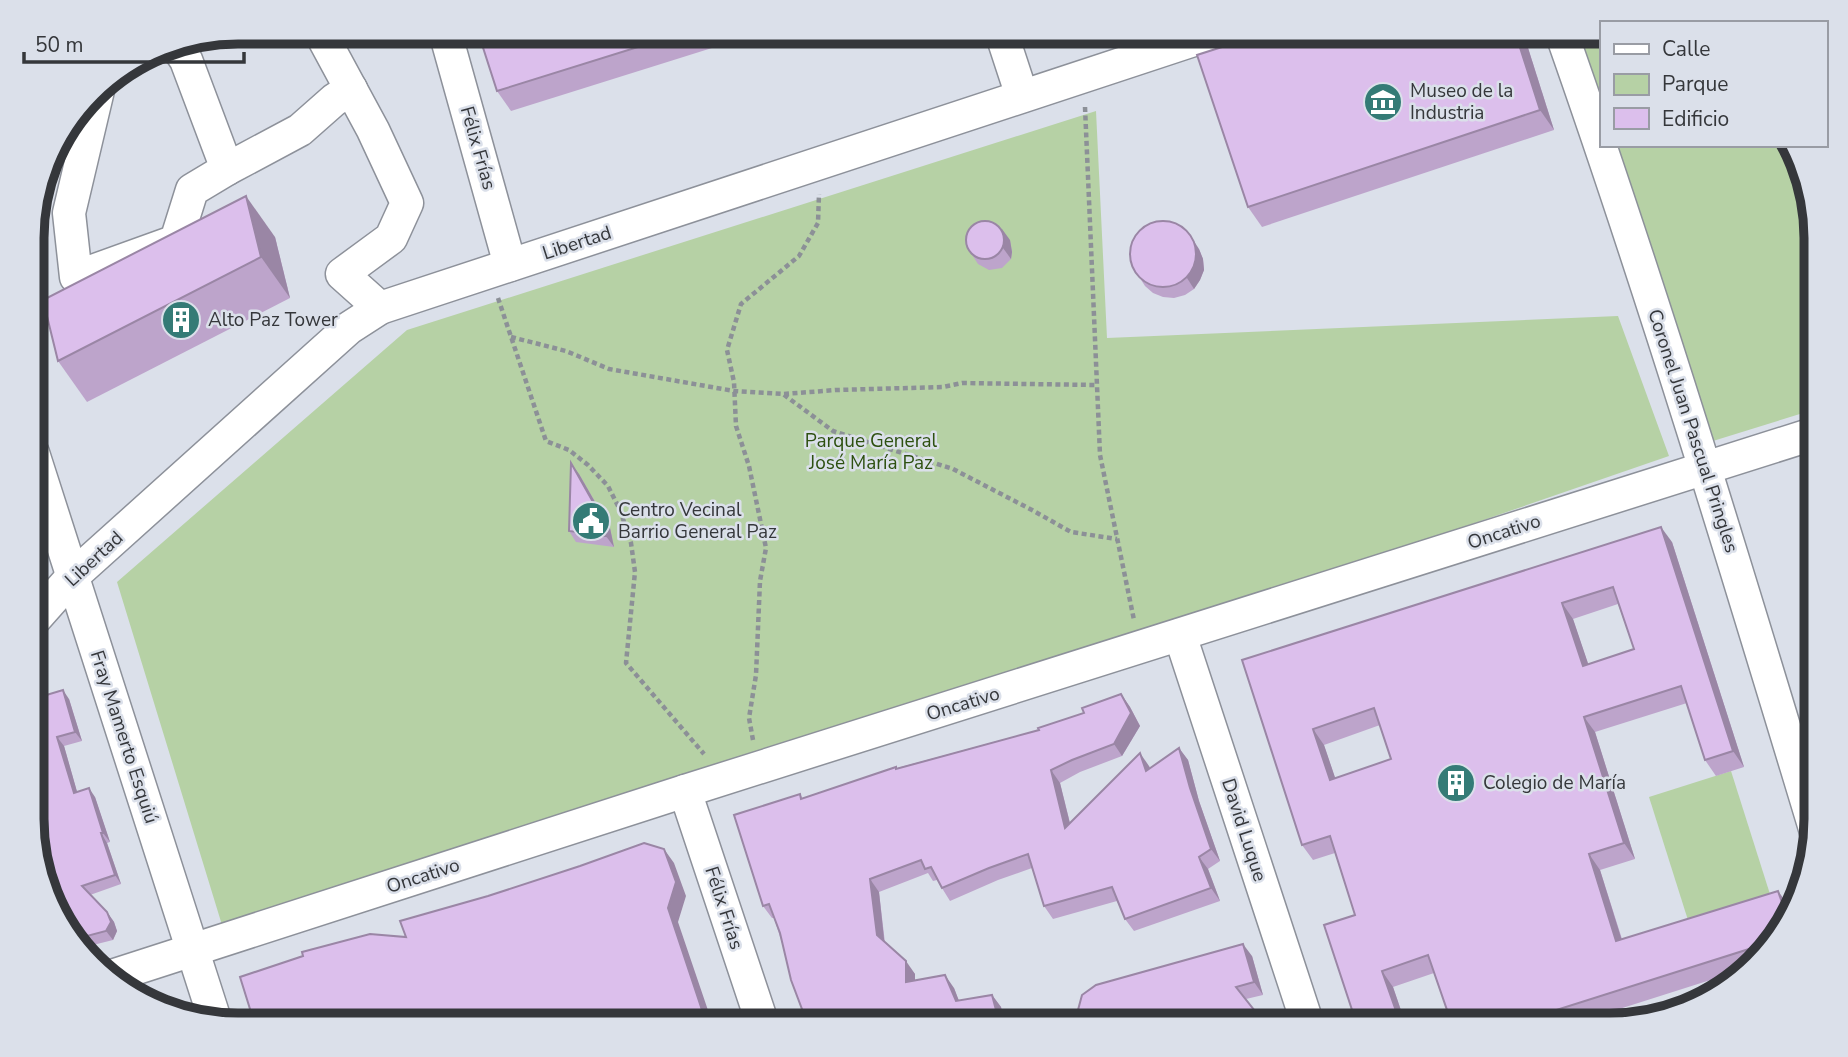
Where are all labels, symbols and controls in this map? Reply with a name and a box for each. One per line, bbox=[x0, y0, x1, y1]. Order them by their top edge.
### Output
scale bar bbox=[24, 21, 245, 65]
legend bbox=[1600, 21, 1827, 147]
text: 50 m bbox=[35, 31, 84, 59]
text: Calle bbox=[1662, 35, 1710, 63]
text: Parque bbox=[1662, 70, 1729, 98]
place label: Museo de la Industria bbox=[1410, 78, 1513, 126]
museum icon: Museo de la Industria bbox=[1362, 81, 1404, 123]
street label: Félix Frías bbox=[454, 103, 502, 193]
text: Edificio bbox=[1662, 105, 1729, 133]
street label: Libertad bbox=[539, 220, 615, 266]
building icon: Alto Paz Tower bbox=[160, 299, 202, 341]
street label: Coronel Juan Pascual Pringles bbox=[1641, 306, 1745, 556]
place label: Alto Paz Tower bbox=[208, 307, 338, 333]
park label: Parque General José María Paz bbox=[805, 428, 937, 476]
place label: Centro Vecinal Barrio General Paz bbox=[618, 497, 777, 545]
public building icon: Centro Vecinal Barrio General Paz bbox=[570, 500, 612, 542]
street label: Oncativo bbox=[1464, 508, 1544, 556]
street label: Libertad bbox=[59, 525, 129, 593]
street label: Fray Mamerto Esquiú bbox=[84, 647, 164, 827]
street label: Oncativo bbox=[923, 681, 1003, 727]
building icon: Colegio de María bbox=[1435, 762, 1477, 804]
place label: Colegio de María bbox=[1483, 770, 1626, 796]
street label: David Luque bbox=[1215, 775, 1273, 885]
street label: Oncativo bbox=[383, 852, 463, 900]
street label: Félix Frías bbox=[698, 863, 750, 953]

